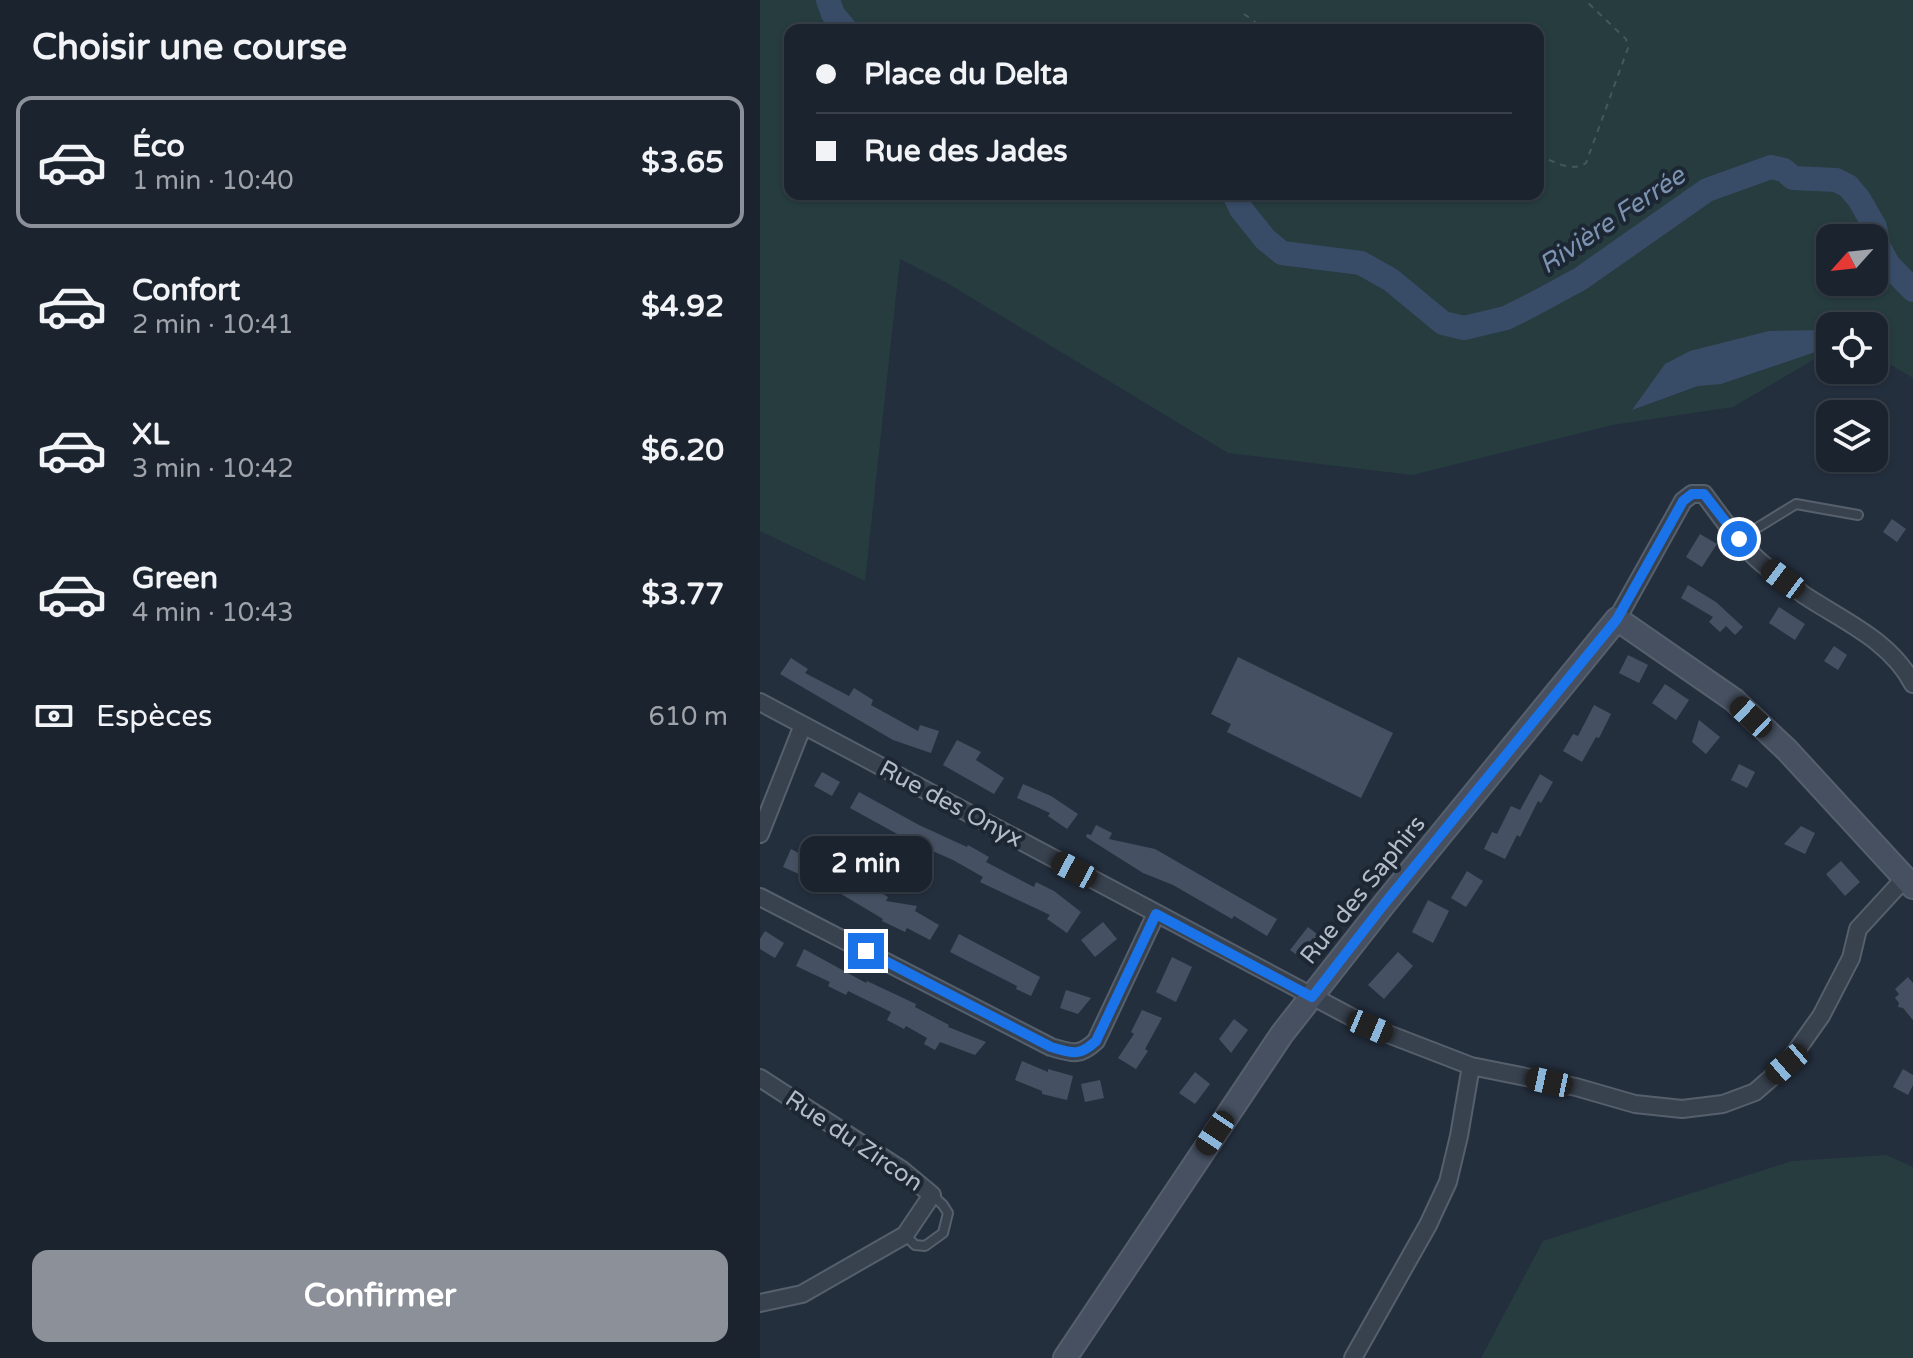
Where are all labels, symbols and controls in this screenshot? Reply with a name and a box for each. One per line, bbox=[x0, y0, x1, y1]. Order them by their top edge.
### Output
text: Choisir une course bbox=[32, 26, 347, 69]
text: Place du Delta bbox=[864, 56, 1069, 93]
icon: car bbox=[36, 126, 108, 198]
text: Éco bbox=[132, 128, 185, 165]
text: Rue des Jades bbox=[864, 133, 1068, 170]
text: $3.65 bbox=[641, 144, 724, 181]
water label: Rivière Ferrée bbox=[1533, 159, 1692, 280]
text: 1 min · 10:40 bbox=[132, 165, 294, 196]
north arrow bbox=[1816, 224, 1888, 296]
map controls bbox=[1816, 224, 1888, 472]
icon: car bbox=[36, 270, 108, 342]
text: Confort bbox=[132, 272, 240, 309]
text: $4.92 bbox=[641, 288, 724, 325]
text: 2 min · 10:41 bbox=[132, 309, 294, 340]
button: locate bbox=[1816, 312, 1888, 384]
button: layers bbox=[1816, 400, 1888, 472]
icon: car bbox=[36, 414, 108, 486]
text: XL bbox=[132, 416, 169, 453]
text: $6.20 bbox=[641, 432, 724, 469]
text: 3 min · 10:42 bbox=[132, 453, 294, 484]
route start bbox=[1721, 521, 1757, 557]
car bbox=[1757, 555, 1809, 603]
icon: car bbox=[36, 558, 108, 630]
text: Green bbox=[132, 560, 218, 597]
text: $3.77 bbox=[642, 576, 724, 613]
text: 4 min · 10:43 bbox=[132, 597, 294, 628]
car bbox=[1725, 692, 1777, 742]
icon: cash bbox=[32, 694, 76, 738]
text: Espèces bbox=[96, 698, 213, 735]
text: 610 m bbox=[648, 701, 728, 732]
street label: Rue des Onyx bbox=[874, 754, 1028, 854]
street label: Rue des Saphirs bbox=[1294, 810, 1432, 970]
callout: 2 min bbox=[800, 835, 932, 891]
text: 2 min bbox=[831, 848, 901, 879]
car bbox=[1047, 848, 1101, 892]
route end bbox=[848, 933, 884, 969]
car bbox=[1343, 1007, 1397, 1047]
car bbox=[1761, 1039, 1813, 1089]
car bbox=[1523, 1065, 1575, 1099]
street label: Rue du Zircon bbox=[780, 1084, 928, 1198]
car bbox=[1192, 1106, 1238, 1160]
button: Confirmer bbox=[32, 1250, 728, 1342]

